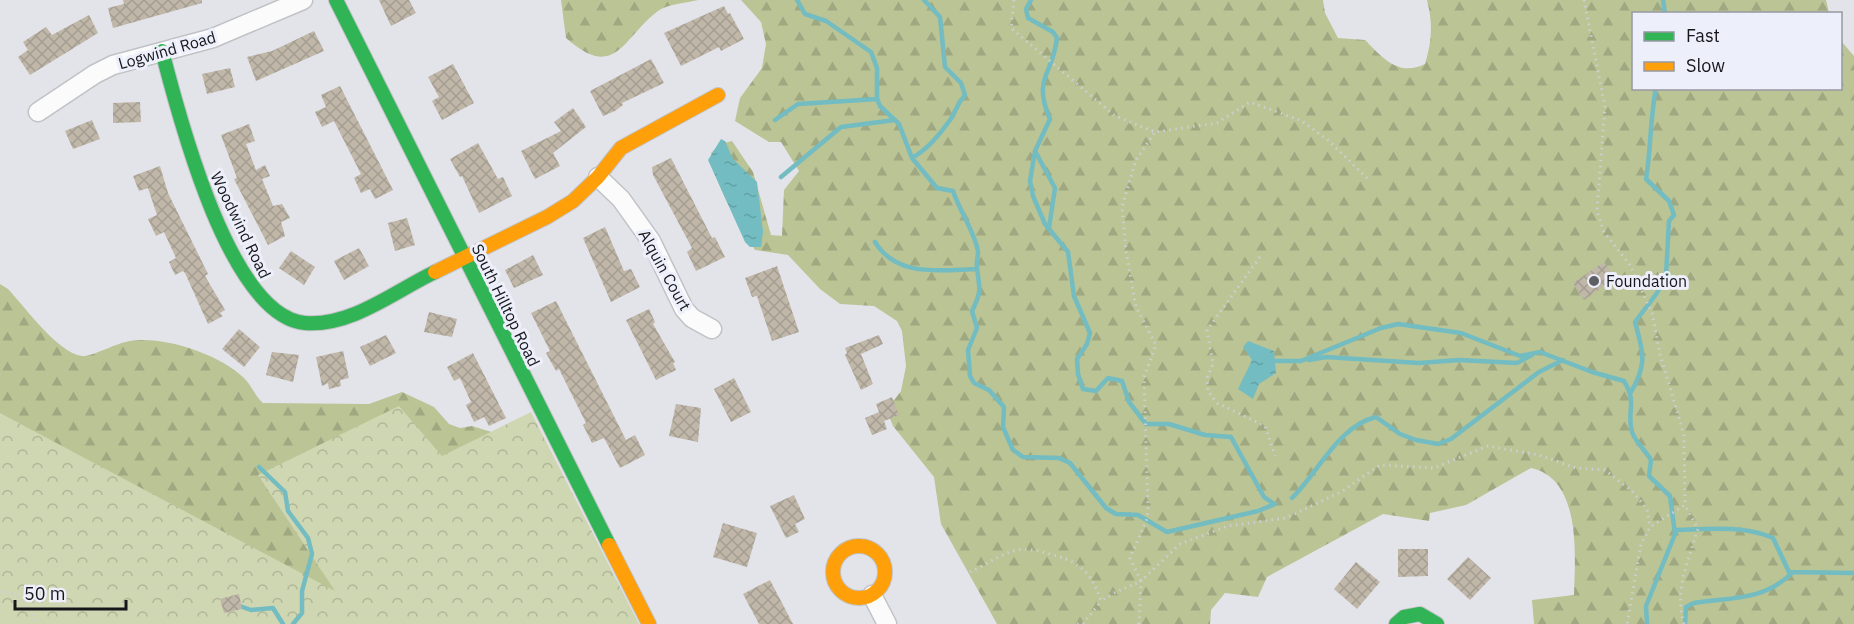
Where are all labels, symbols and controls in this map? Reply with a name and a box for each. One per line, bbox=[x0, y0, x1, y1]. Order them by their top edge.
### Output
legend bbox=[1632, 12, 1842, 90]
text: Fast bbox=[1686, 24, 1720, 47]
street label: Logwind Road bbox=[116, 27, 218, 73]
text: Slow bbox=[1686, 54, 1725, 77]
street label: Woodwind Road bbox=[206, 168, 276, 282]
street label: Alquin Court bbox=[635, 226, 695, 314]
street label: South Hilltop Road bbox=[468, 240, 544, 370]
place label: Foundation bbox=[1606, 271, 1687, 291]
marker: Foundation bbox=[1587, 274, 1601, 288]
scale bar bbox=[15, 573, 126, 611]
text: 50 m bbox=[24, 582, 66, 605]

